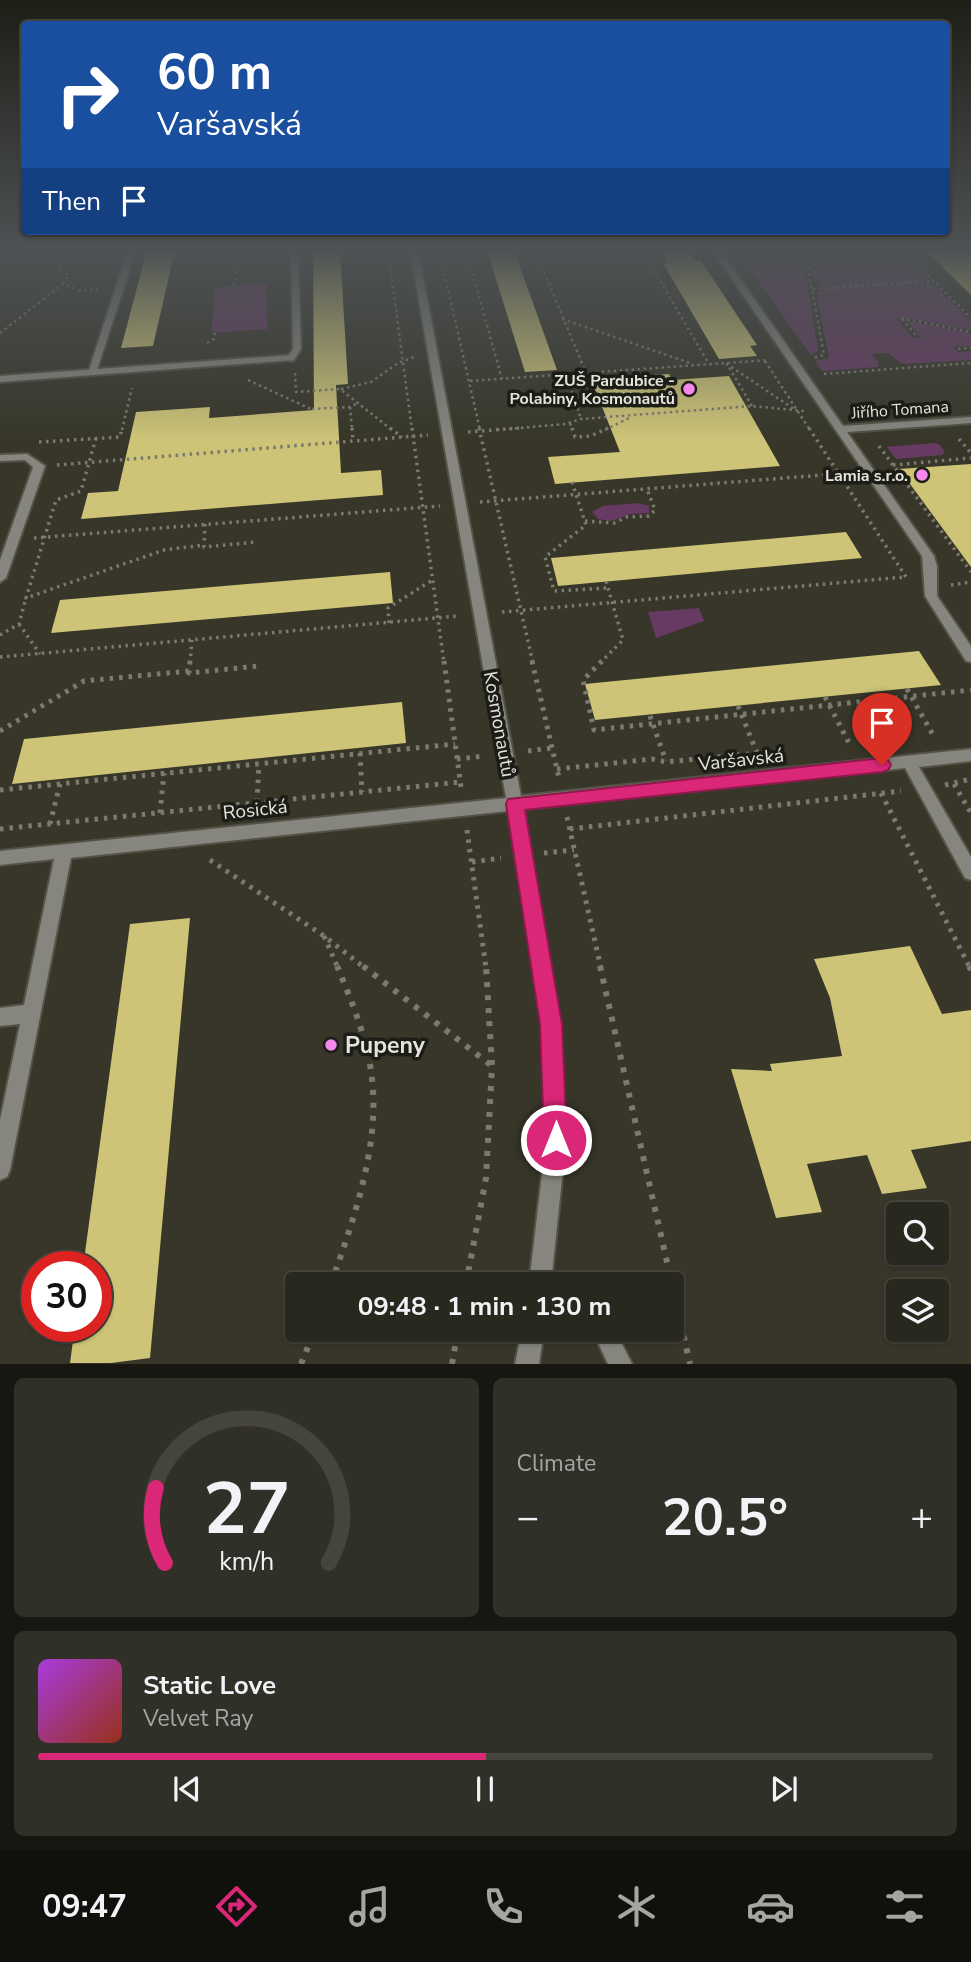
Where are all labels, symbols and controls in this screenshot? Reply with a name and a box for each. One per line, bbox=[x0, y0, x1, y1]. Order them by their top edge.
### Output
text: 60 m bbox=[157, 39, 272, 106]
icon: right bbox=[42, 49, 133, 140]
text: Varšavská bbox=[157, 103, 302, 146]
icon: arrive bbox=[115, 182, 153, 220]
text: Then bbox=[42, 184, 101, 219]
place label: ZUŠ Pardubice - Polabiny, Kosmonautů bbox=[510, 370, 675, 410]
marker: ZUŠ Pardubice - Polabiny, Kosmonautů bbox=[681, 381, 697, 397]
street label: Jiřího Tomana bbox=[850, 396, 950, 424]
place label: Lamia s.r.o. bbox=[825, 465, 908, 487]
marker: Lamia s.r.o. bbox=[914, 467, 930, 483]
street label: Kosmonautů bbox=[477, 669, 521, 779]
pin bbox=[852, 693, 912, 765]
icon: arrive bbox=[863, 704, 901, 742]
street label: Varšavská bbox=[696, 743, 785, 778]
street label: Rosická bbox=[221, 794, 289, 826]
place label: Pupeny bbox=[345, 1030, 426, 1061]
marker: Pupeny bbox=[323, 1037, 339, 1053]
position arrow bbox=[519, 1103, 593, 1177]
map controls bbox=[886, 1202, 949, 1342]
button: search bbox=[886, 1202, 949, 1265]
speed limit sign: 30 bbox=[21, 1251, 112, 1342]
button: layers bbox=[886, 1279, 949, 1342]
text: 09:48 · 1 min · 130 m bbox=[358, 1289, 611, 1324]
text: Climate bbox=[517, 1448, 596, 1479]
text: 27 bbox=[203, 1460, 290, 1560]
text: 20.5° bbox=[662, 1482, 788, 1553]
text: − bbox=[517, 1492, 539, 1543]
text: + bbox=[910, 1492, 933, 1543]
text: km/h bbox=[219, 1545, 274, 1579]
text: Static Love bbox=[143, 1668, 276, 1703]
text: Velvet Ray bbox=[143, 1703, 253, 1734]
icon: previous bbox=[168, 1770, 206, 1808]
icon: pause bbox=[466, 1770, 504, 1808]
icon: next bbox=[765, 1770, 803, 1808]
icon: directions bbox=[212, 1882, 261, 1931]
icon: music bbox=[345, 1882, 394, 1931]
icon: phone bbox=[479, 1882, 528, 1931]
icon: climate bbox=[612, 1882, 661, 1931]
icon: car bbox=[746, 1882, 795, 1931]
icon: filters bbox=[880, 1882, 929, 1931]
text: 09:47 bbox=[42, 1885, 127, 1928]

